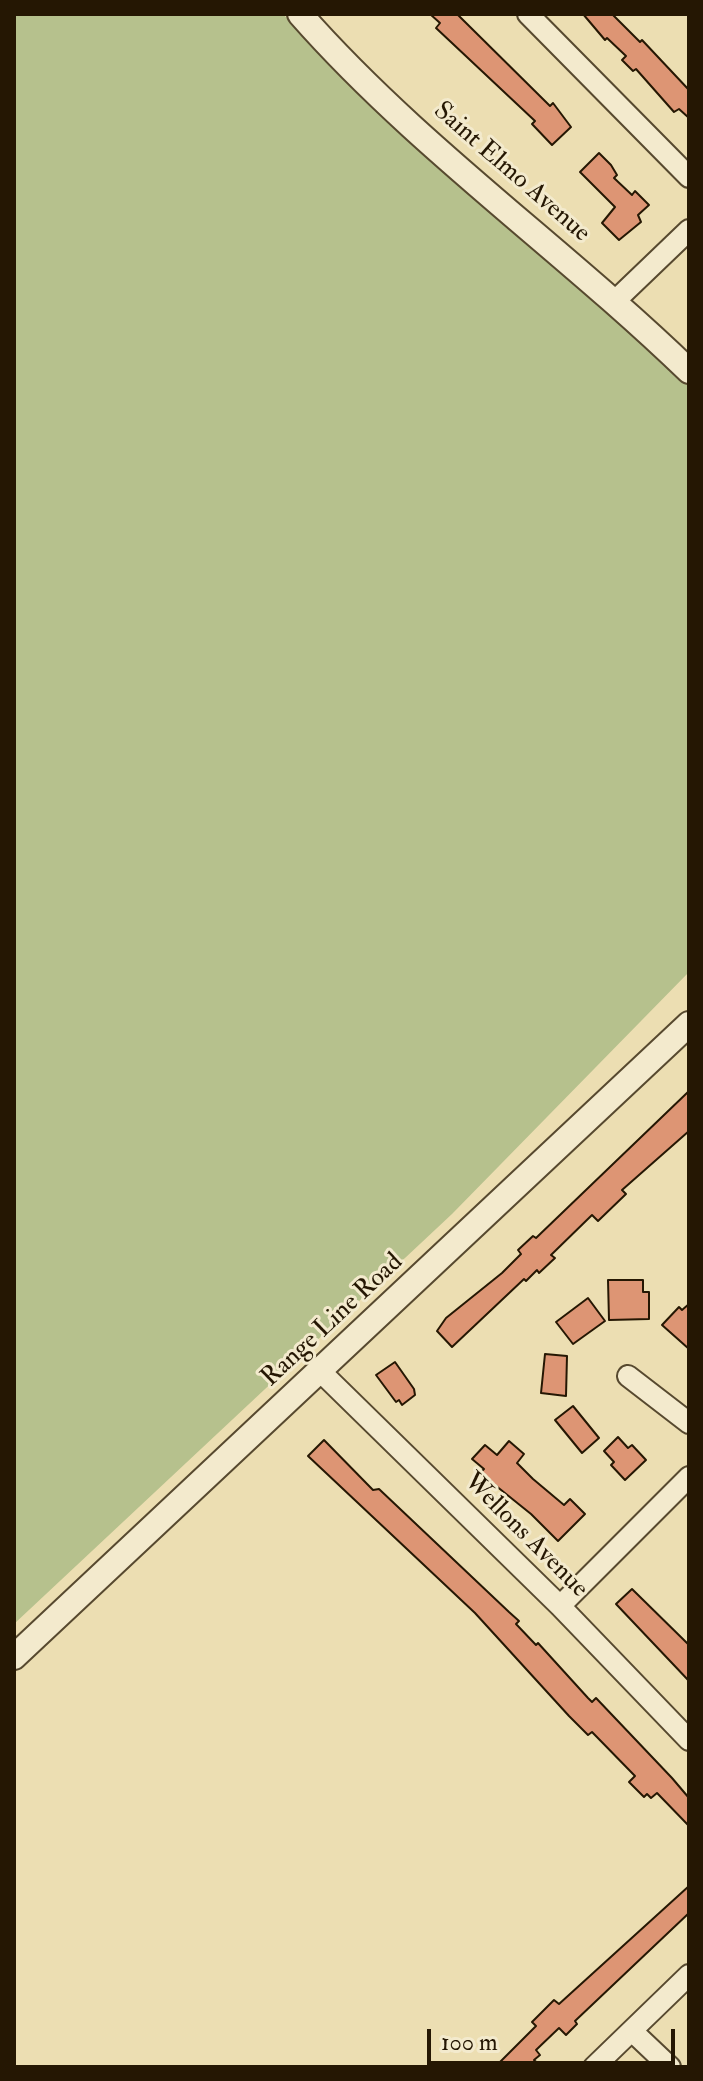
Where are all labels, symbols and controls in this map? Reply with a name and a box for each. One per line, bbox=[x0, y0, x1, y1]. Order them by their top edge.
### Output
street label: Saint Elmo Avenue bbox=[426, 96, 596, 250]
street label: Range Line Road bbox=[256, 1248, 410, 1394]
street label: Wellons Avenue bbox=[456, 1467, 594, 1605]
scale bar bbox=[431, 2013, 679, 2063]
text: 100 m bbox=[441, 2027, 498, 2058]

